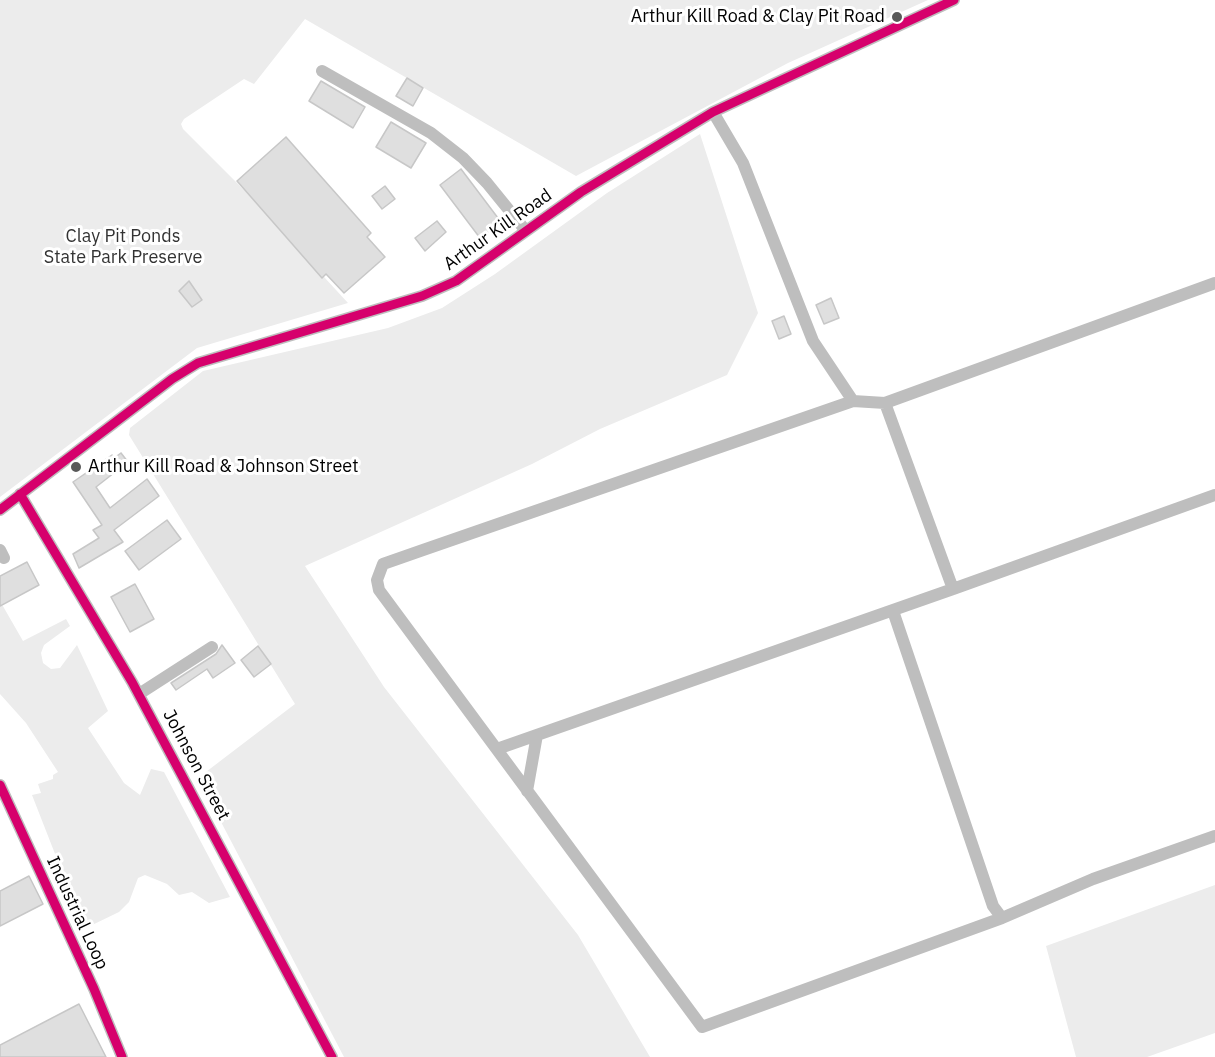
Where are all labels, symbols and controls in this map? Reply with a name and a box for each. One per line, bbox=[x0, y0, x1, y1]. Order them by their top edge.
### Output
place label: Arthur Kill Road & Clay Pit Road bbox=[631, 6, 885, 28]
marker: Arthur Kill Road & Clay Pit Road bbox=[890, 10, 904, 24]
street label: Arthur Kill Road bbox=[440, 185, 556, 275]
park label: Clay Pit Ponds State Park Preserve bbox=[44, 226, 202, 268]
place label: Arthur Kill Road & Johnson Street bbox=[88, 456, 358, 478]
marker: Arthur Kill Road & Johnson Street bbox=[69, 460, 83, 474]
street label: Johnson Street bbox=[158, 706, 234, 824]
street label: Industrial Loop bbox=[41, 853, 113, 973]

